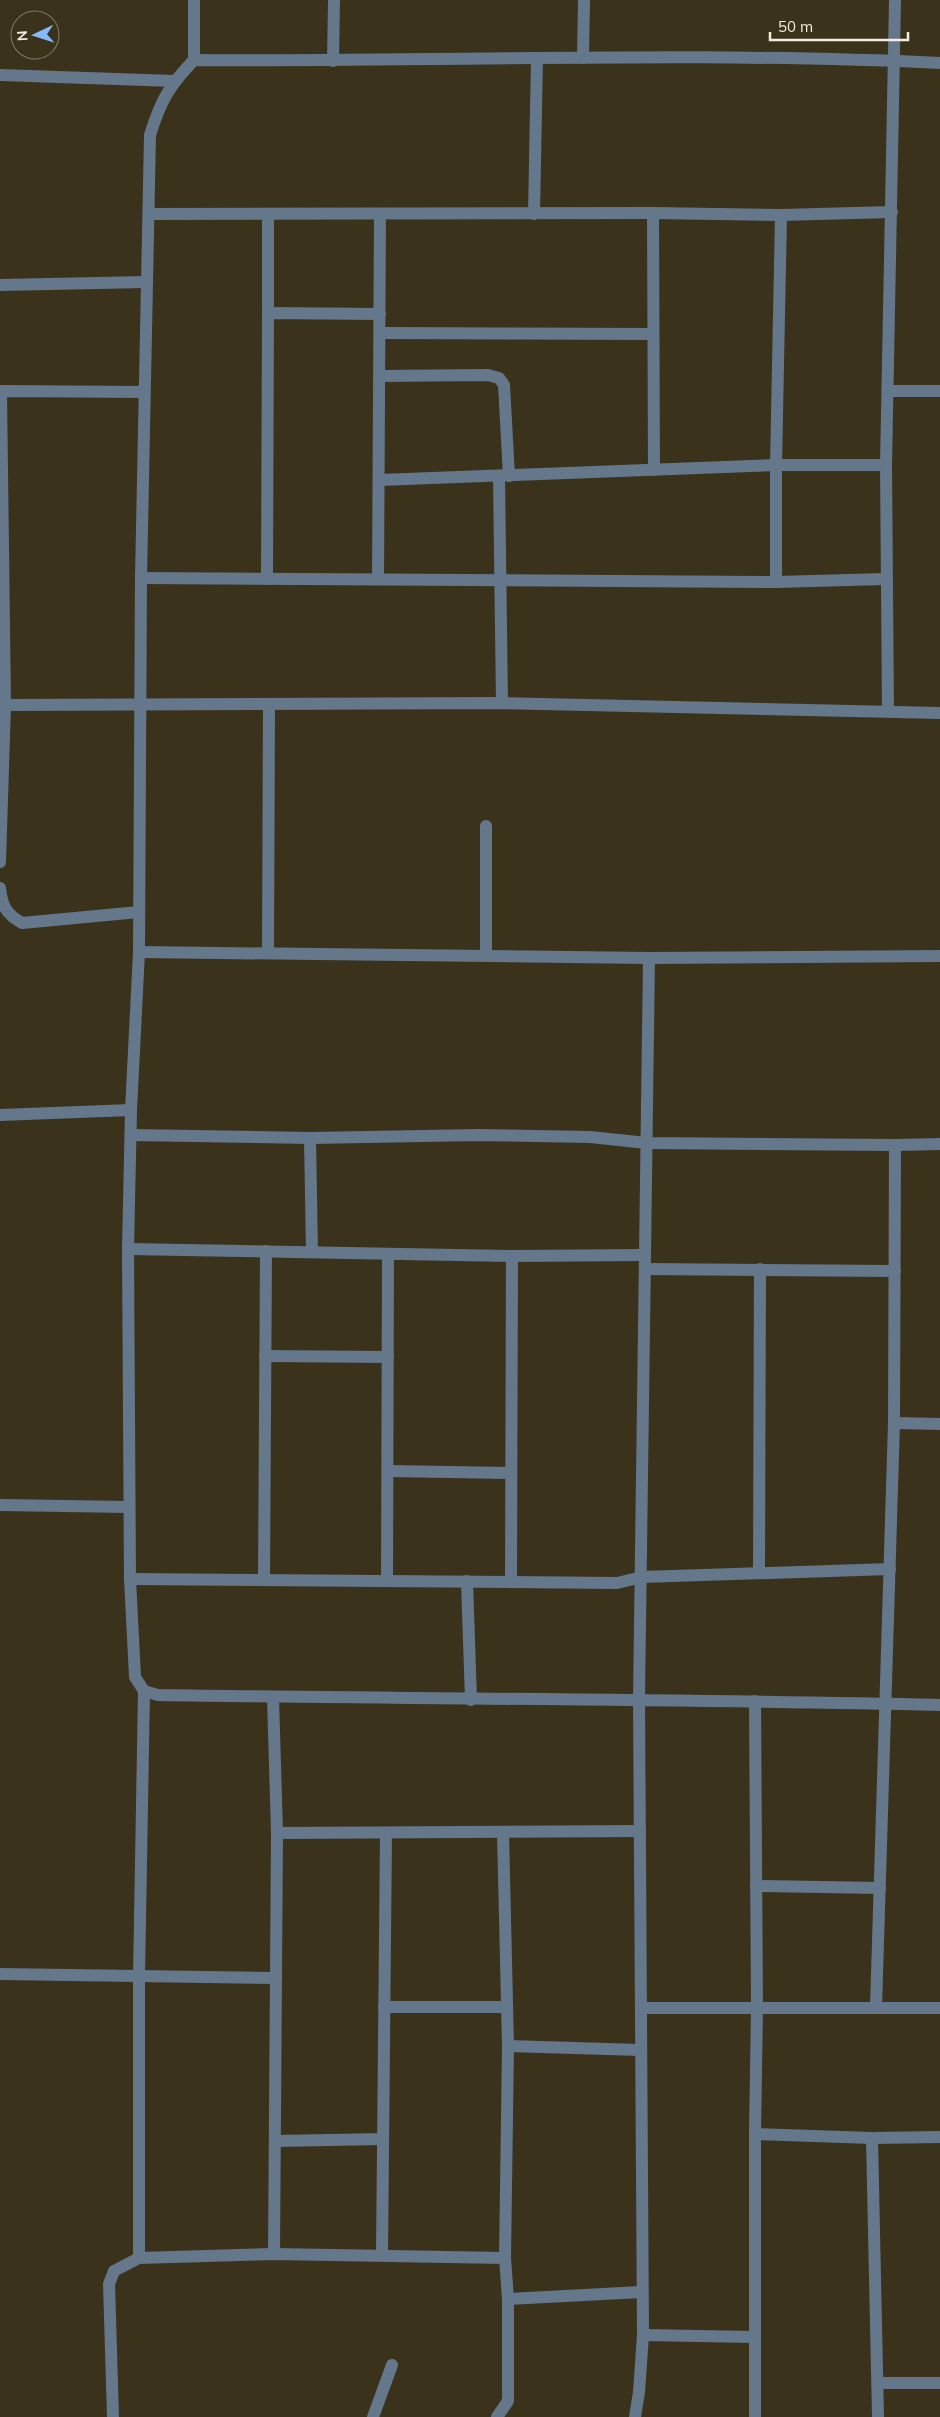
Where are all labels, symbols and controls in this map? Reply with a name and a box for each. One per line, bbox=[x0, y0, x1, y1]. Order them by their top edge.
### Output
north arrow bbox=[10, 10, 60, 60]
scale bar bbox=[770, 10, 908, 42]
text: 50 m bbox=[778, 17, 813, 36]
text: N bbox=[13, 30, 31, 42]

